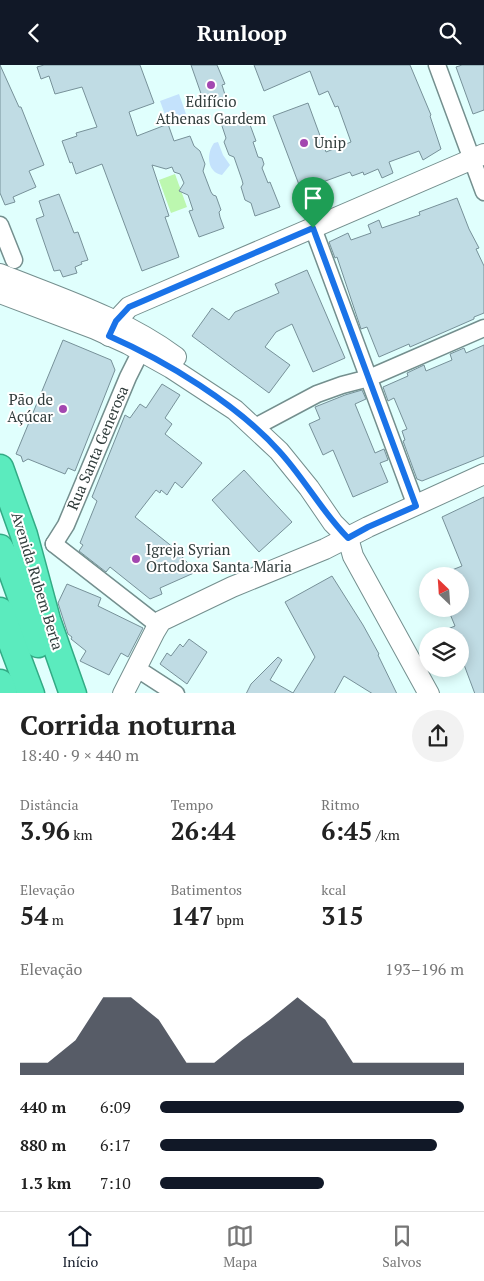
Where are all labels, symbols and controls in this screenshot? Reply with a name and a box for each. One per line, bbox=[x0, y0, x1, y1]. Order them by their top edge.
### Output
text: Runloop bbox=[197, 18, 287, 47]
icon: back bbox=[20, 19, 48, 47]
icon: search bbox=[436, 19, 464, 47]
marker: Edifício Athenas Gardem bbox=[205, 79, 217, 91]
place label: Edifício Athenas Gardem bbox=[156, 91, 266, 128]
place label: Unip bbox=[314, 132, 346, 152]
marker: Unip bbox=[298, 137, 310, 149]
pin bbox=[292, 177, 334, 228]
icon: arrive bbox=[299, 184, 327, 212]
street label: Rua Santa Generosa bbox=[62, 382, 132, 513]
place label: Pão de Açúcar bbox=[7, 389, 53, 426]
marker: Pão de Açúcar bbox=[57, 403, 69, 415]
street label: Avenida Rubem Berta bbox=[7, 509, 69, 652]
place label: Igreja Syrian Ortodoxa Santa Maria bbox=[146, 539, 292, 576]
marker: Igreja Syrian Ortodoxa Santa Maria bbox=[130, 553, 142, 565]
north arrow bbox=[419, 567, 469, 617]
map controls bbox=[419, 567, 469, 677]
button: layers bbox=[419, 627, 469, 677]
text: Corrida noturna bbox=[20, 706, 236, 743]
button: share bbox=[412, 710, 464, 762]
text: 18:40 · 9 × 440 m bbox=[20, 744, 139, 766]
text: Distância bbox=[20, 795, 79, 814]
text: Tempo bbox=[171, 795, 213, 814]
text: Ritmo bbox=[321, 795, 359, 814]
text: 3.96 bbox=[20, 814, 70, 847]
text: 26:44 bbox=[171, 814, 236, 847]
text: 6:45 bbox=[321, 814, 372, 847]
text: km bbox=[70, 825, 93, 844]
text: /km bbox=[372, 825, 400, 844]
text: Elevação bbox=[20, 880, 75, 899]
text: Batimentos bbox=[171, 880, 242, 899]
text: kcal bbox=[321, 880, 346, 899]
text: 54 bbox=[20, 899, 48, 932]
text: 147 bbox=[171, 899, 213, 932]
text: 315 bbox=[321, 899, 364, 932]
text: m bbox=[48, 910, 64, 929]
text: bpm bbox=[213, 910, 244, 929]
text: Elevação bbox=[20, 958, 82, 980]
text: 193–196 m bbox=[385, 958, 464, 980]
text: 440 m bbox=[20, 1096, 66, 1118]
text: 6:09 bbox=[100, 1096, 131, 1118]
text: 880 m bbox=[20, 1134, 66, 1156]
text: 6:17 bbox=[100, 1134, 131, 1156]
text: 1.3 km bbox=[20, 1172, 71, 1194]
text: 7:10 bbox=[100, 1172, 131, 1194]
tab: Início bbox=[62, 1222, 98, 1271]
tab: Mapa bbox=[223, 1222, 257, 1271]
tab: Salvos bbox=[382, 1222, 422, 1271]

